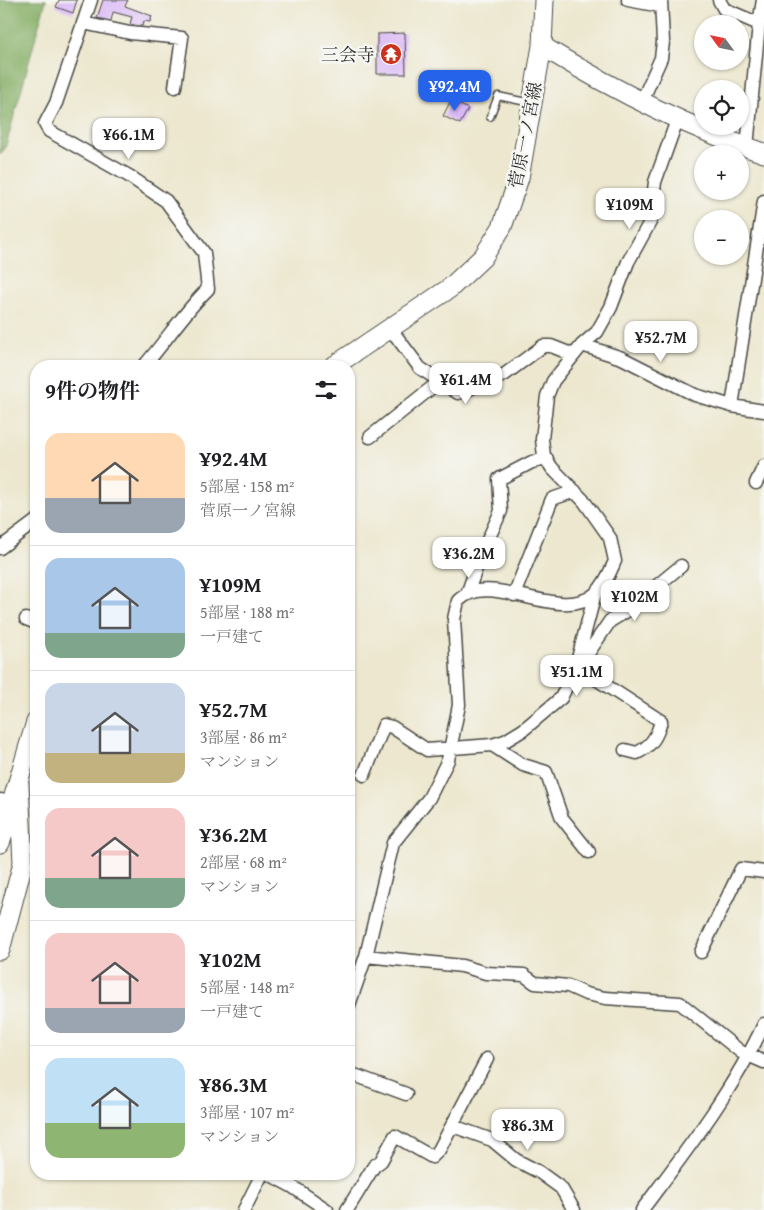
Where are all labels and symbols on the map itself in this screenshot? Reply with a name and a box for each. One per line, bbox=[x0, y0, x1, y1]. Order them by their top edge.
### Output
north arrow bbox=[694, 15, 749, 70]
place label: 三会寺 bbox=[321, 41, 375, 68]
temple icon: 三会寺 bbox=[379, 42, 403, 66]
pin: ¥92.4M bbox=[414, 70, 496, 112]
street label: 菅原一ノ宮線 bbox=[501, 79, 549, 191]
pin: ¥66.1M bbox=[88, 118, 170, 160]
pin: ¥109M bbox=[595, 188, 665, 230]
pin: ¥52.7M bbox=[620, 320, 702, 363]
pin: ¥61.4M bbox=[425, 362, 507, 405]
pin: ¥36.2M bbox=[428, 536, 510, 579]
pin: ¥102M bbox=[600, 580, 670, 622]
pin: ¥51.1M bbox=[536, 654, 618, 697]
pin: ¥86.3M bbox=[487, 1108, 569, 1151]

